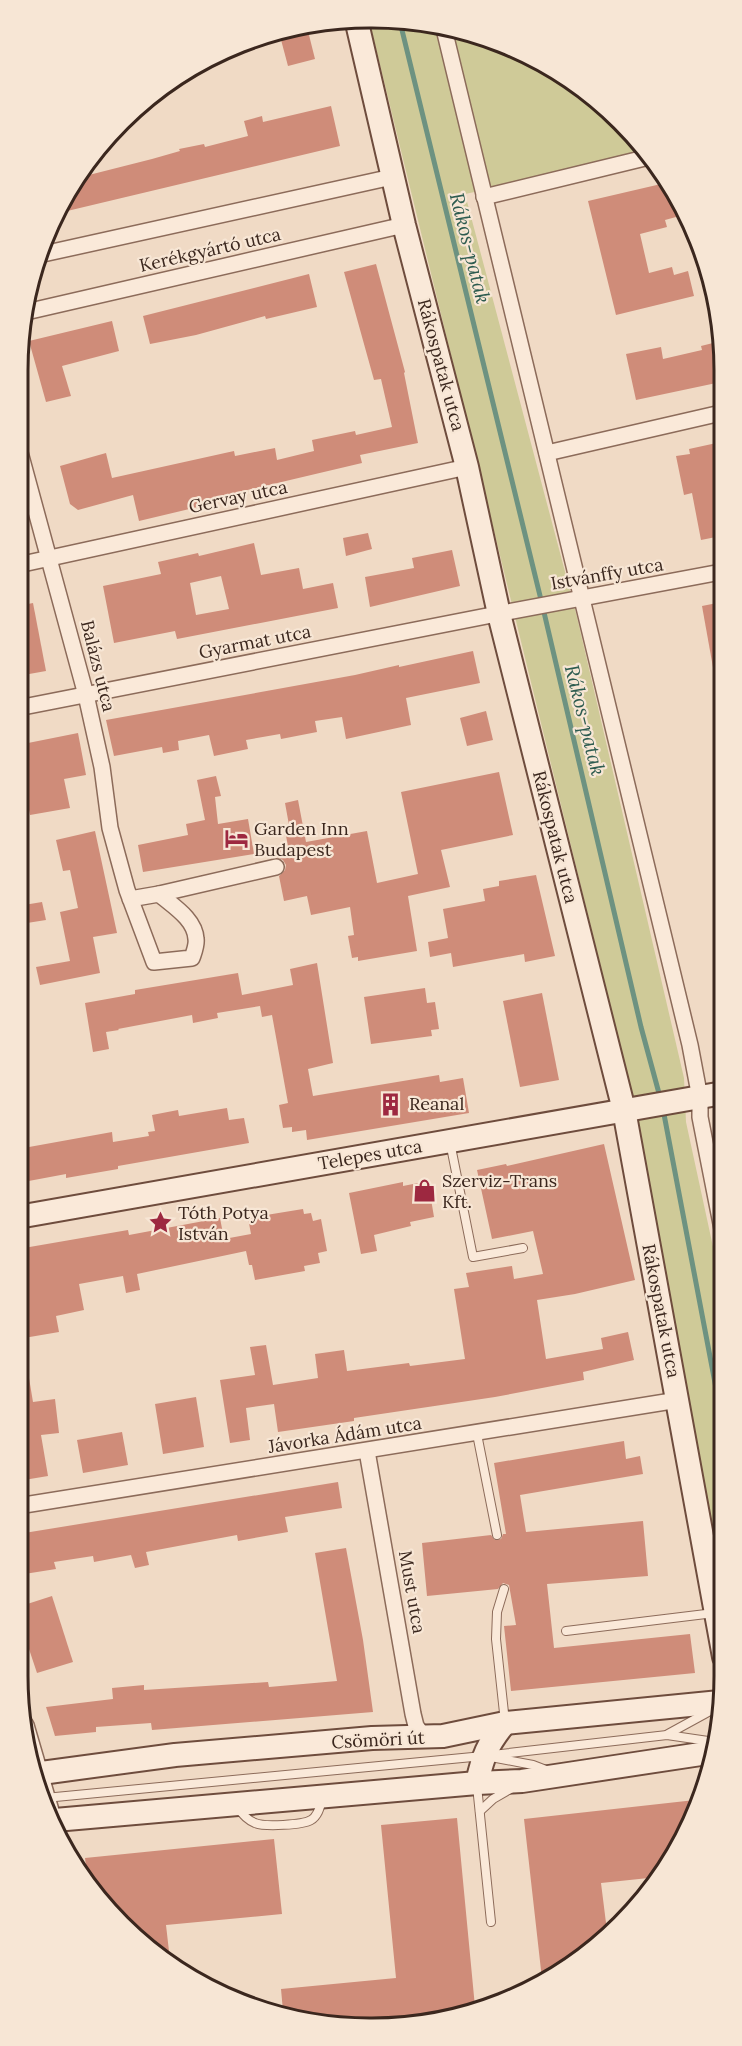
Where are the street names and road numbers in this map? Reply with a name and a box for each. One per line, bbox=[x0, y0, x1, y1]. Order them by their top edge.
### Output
street label: Kerékgyártó utca bbox=[137, 222, 283, 277]
street label: Rákospatak utca bbox=[413, 296, 470, 434]
street label: Gervay utca bbox=[187, 475, 289, 518]
street label: Istvánffy utca bbox=[549, 552, 665, 595]
street label: Balázs utca bbox=[76, 618, 121, 714]
street label: Gyarmat utca bbox=[197, 619, 313, 664]
street label: Rákospatak utca bbox=[528, 768, 583, 906]
street label: Telepes utca bbox=[316, 1134, 424, 1175]
street label: Rákospatak utca bbox=[637, 1242, 686, 1380]
street label: Jávorka Ádám utca bbox=[266, 1411, 423, 1458]
street label: Must utca bbox=[394, 1549, 431, 1635]
street label: Csömöri út bbox=[331, 1726, 425, 1753]

